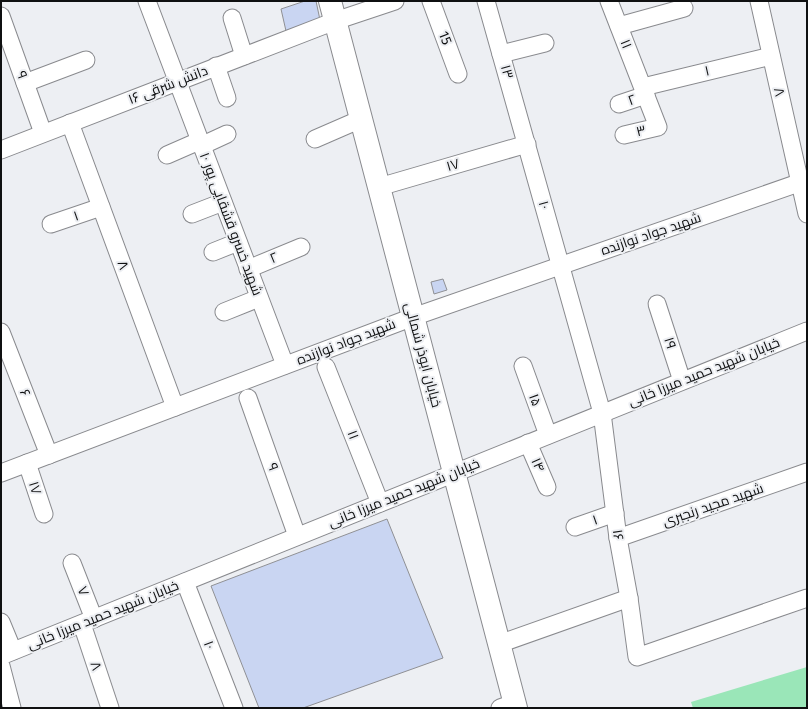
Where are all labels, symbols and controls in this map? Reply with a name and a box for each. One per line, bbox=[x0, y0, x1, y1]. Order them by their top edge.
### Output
street label: 15 bbox=[435, 29, 455, 47]
street label: ۱۱ bbox=[616, 37, 636, 51]
street label: دانش شرقی ۱۶ bbox=[126, 62, 210, 108]
street label: ۱ bbox=[703, 62, 711, 80]
street label: ۱۳ bbox=[497, 63, 517, 81]
street label: ۹ bbox=[13, 69, 31, 81]
street label: ۸ bbox=[770, 86, 788, 98]
street label: ۲ bbox=[626, 91, 638, 109]
street label: ۳ bbox=[634, 122, 648, 140]
street label: شهید خسرو قشقایی پور ۱۰ bbox=[195, 150, 266, 298]
street label: ۱۷ bbox=[444, 155, 462, 175]
street label: ۱۰ bbox=[535, 199, 553, 211]
street label: ۱ bbox=[71, 207, 81, 225]
street label: شهید جواد نوازنده bbox=[599, 209, 703, 259]
street label: ۲ bbox=[267, 249, 281, 267]
street label: ۸ bbox=[114, 258, 133, 272]
street label: خیابان ابوذر شمالی bbox=[401, 301, 445, 409]
street label: شهید جواد نوازنده bbox=[294, 315, 398, 369]
street label: خیابان شهید حمید میرزا خانی bbox=[626, 334, 782, 410]
street label: ۱۹ bbox=[660, 335, 680, 351]
street label: ۶ bbox=[16, 387, 34, 399]
street label: ۱۵ bbox=[525, 391, 545, 409]
street label: ۱۱ bbox=[344, 428, 362, 442]
street label: خیابان شهید حمید میرزا خانی bbox=[326, 455, 482, 531]
street label: ۱۴ bbox=[527, 455, 549, 475]
street label: ۹ bbox=[264, 461, 282, 473]
street label: ۱۷ bbox=[25, 479, 45, 497]
street label: شهید مجید رنجبری bbox=[660, 480, 766, 530]
street label: ۱ bbox=[590, 511, 600, 529]
street label: ۱۶ bbox=[609, 528, 627, 542]
street label: خیابان شهید حمید میرزا خانی bbox=[25, 577, 181, 653]
street label: ۷ bbox=[73, 584, 93, 598]
street label: ۱۰ bbox=[200, 638, 218, 652]
street label: ۸ bbox=[87, 659, 106, 673]

